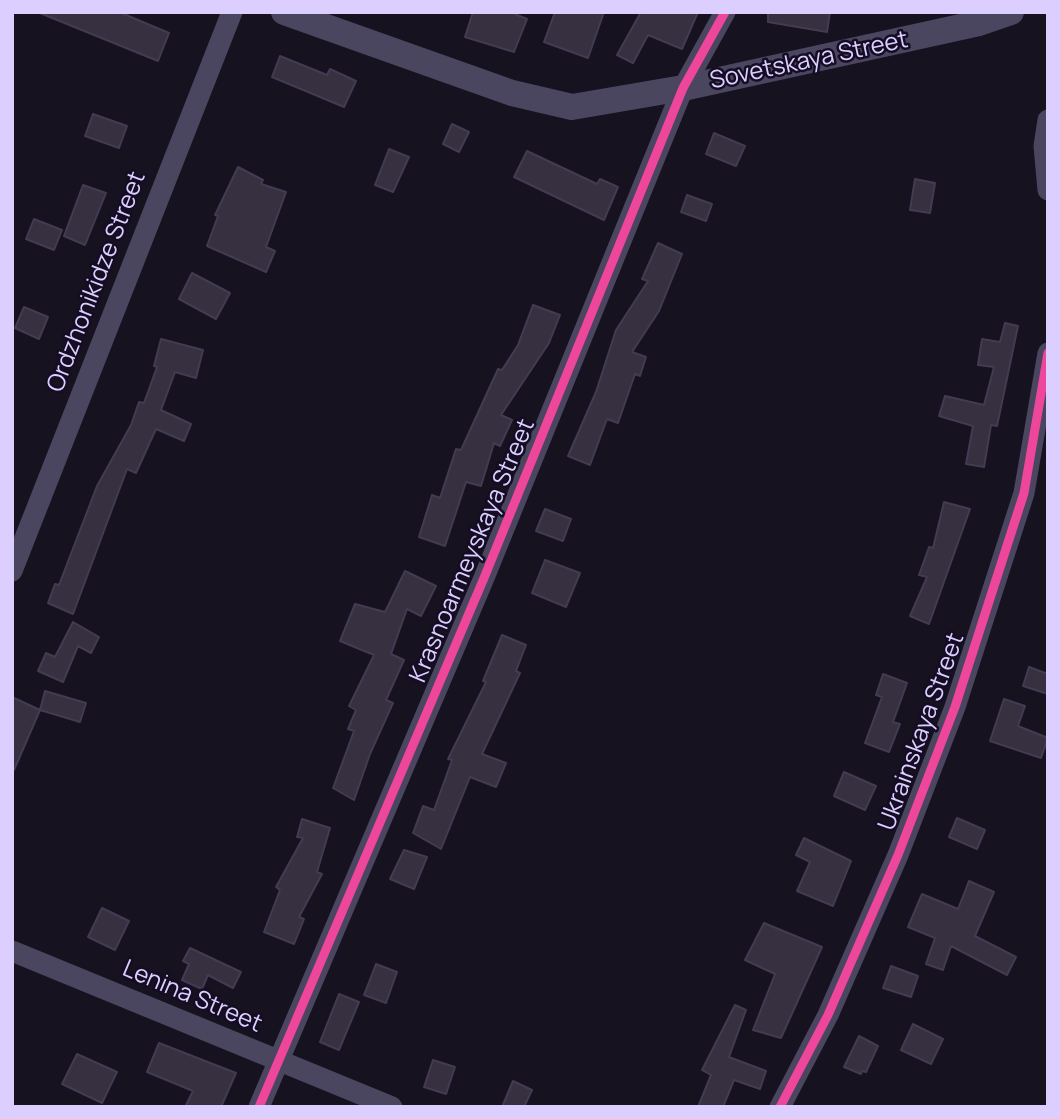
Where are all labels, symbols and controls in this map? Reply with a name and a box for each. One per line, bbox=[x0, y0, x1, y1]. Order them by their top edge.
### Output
street label: Sovetskaya Street bbox=[707, 26, 911, 96]
street label: Ordzhonikidze Street bbox=[42, 168, 152, 396]
street label: Krasnoarmeyskaya Street bbox=[404, 415, 542, 687]
street label: Ukrainskaya Street bbox=[873, 629, 971, 835]
street label: Lenina Street bbox=[118, 955, 266, 1039]

